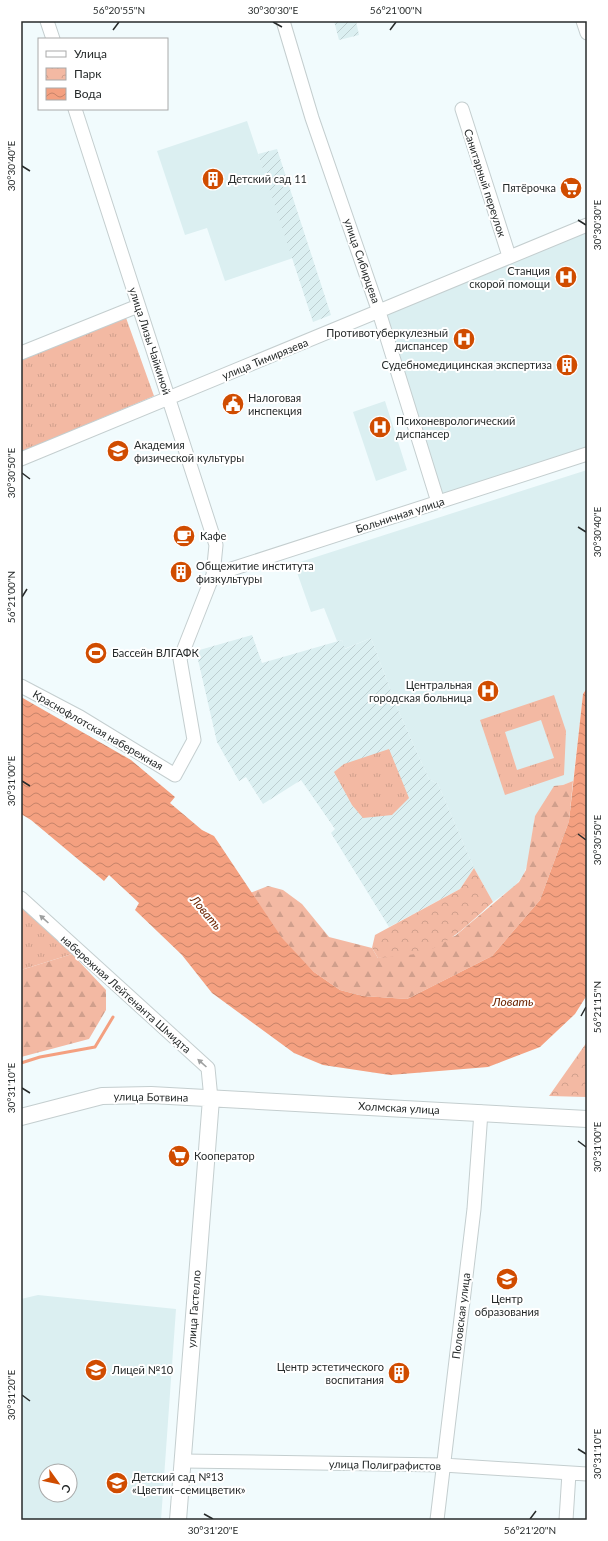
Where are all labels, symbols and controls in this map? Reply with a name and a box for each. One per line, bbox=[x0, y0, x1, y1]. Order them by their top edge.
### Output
text: 56°20'55"N bbox=[93, 4, 145, 16]
text: 30°30'30"E bbox=[248, 4, 298, 16]
text: 56°21'00"N bbox=[370, 4, 422, 16]
legend bbox=[38, 38, 168, 110]
text: Улица bbox=[74, 46, 107, 61]
text: Парк bbox=[74, 66, 102, 81]
text: Вода bbox=[74, 86, 102, 101]
street label: Санитарный переулок bbox=[462, 127, 509, 239]
text: 30°30'40"E bbox=[5, 141, 17, 191]
building icon: Детский сад 11 bbox=[200, 166, 226, 192]
place label: Детский сад 11 bbox=[228, 172, 307, 185]
supermarket icon: Пятёрочка bbox=[558, 175, 584, 201]
place label: Пятёрочка bbox=[502, 181, 556, 194]
text: 30°30'30"E bbox=[591, 200, 603, 250]
street label: улица Сибирцева bbox=[342, 217, 383, 305]
place label: Станция скорой помощи bbox=[469, 264, 550, 290]
hospital icon: Станция скорой помощи bbox=[553, 264, 579, 290]
street label: улица Лизы Чайкиной bbox=[127, 285, 174, 396]
place label: Противотуберкулезный диспансер bbox=[326, 326, 448, 352]
hospital icon: Противотуберкулезный диспансер bbox=[451, 326, 477, 352]
street label: улица Тимирязева bbox=[220, 335, 310, 382]
building icon: Судебномедицинская экспертиза bbox=[554, 352, 580, 378]
place label: Судебномедицинская экспертиза bbox=[381, 358, 552, 371]
public building icon: Налоговая инспекция bbox=[220, 391, 246, 417]
place label: Налоговая инспекция bbox=[248, 391, 302, 417]
hospital icon: Психоневрологический диспансер bbox=[367, 414, 393, 440]
place label: Психоневрологический диспансер bbox=[396, 414, 515, 440]
school or university icon: Aкадемия физической культуры bbox=[105, 438, 131, 464]
place label: Aкадемия физической культуры bbox=[134, 438, 244, 464]
text: 30°30'50"E bbox=[5, 448, 17, 498]
street label: Больничная улица bbox=[354, 494, 446, 535]
text: 30°30'40"E bbox=[591, 507, 603, 557]
cafe icon: Кафе bbox=[171, 523, 197, 549]
place label: Кафе bbox=[200, 529, 227, 542]
building icon: Общежитие института физкультуры bbox=[168, 559, 194, 585]
place label: Общежитие института физкультуры bbox=[196, 559, 314, 585]
text: 56°21'00"N bbox=[5, 571, 17, 623]
sports icon: Бассейн ВЛГАФК bbox=[83, 640, 109, 666]
place label: Бассейн ВЛГАФК bbox=[112, 646, 199, 659]
place label: Центральная городская больница bbox=[369, 678, 472, 704]
hospital icon: Центральная городская больница bbox=[475, 678, 501, 704]
street label: Краснофлотская набережная bbox=[31, 687, 166, 772]
text: 30°31'00"E bbox=[5, 756, 17, 806]
text: 30°30'50"E bbox=[591, 815, 603, 865]
water label: Ловать bbox=[187, 891, 225, 933]
one-way arrow bbox=[39, 914, 49, 924]
street label: набережная Лейтенанта Шмидта bbox=[59, 932, 194, 1056]
text: 56°21'15"N bbox=[591, 981, 603, 1033]
water label: Ловать bbox=[492, 994, 533, 1009]
one-way arrow bbox=[197, 1058, 208, 1067]
text: 30°31'10"E bbox=[5, 1063, 17, 1113]
street label: улица Ботвина bbox=[114, 1089, 188, 1104]
street label: Холмская улица bbox=[358, 1099, 440, 1116]
text: 30°31'00"E bbox=[591, 1122, 603, 1172]
supermarket icon: Кооператор bbox=[166, 1143, 192, 1169]
place label: Кооператор bbox=[194, 1149, 255, 1162]
school or university icon: Центр образования bbox=[494, 1266, 520, 1292]
street label: улица Гастелло bbox=[184, 1270, 203, 1348]
street label: Половская улица bbox=[449, 1272, 472, 1360]
place label: Центр образования bbox=[475, 1292, 539, 1318]
school or university icon: Лицей №10 bbox=[83, 1357, 109, 1383]
place label: Центр эстетического воспитания bbox=[277, 1360, 384, 1386]
building icon: Центр эстетического воспитания bbox=[386, 1360, 412, 1386]
place label: Лицей №10 bbox=[111, 1363, 174, 1376]
text: 30°31'20"E bbox=[5, 1370, 17, 1420]
text: 30°31'10"E bbox=[591, 1429, 603, 1479]
street label: улица Полиграфистов bbox=[329, 1457, 441, 1472]
north arrow bbox=[38, 1463, 78, 1503]
school or university icon: Детский сад №13 «Цветик–семицветик» bbox=[104, 1470, 130, 1496]
place label: Детский сад №13 «Цветик–семицветик» bbox=[132, 1470, 246, 1496]
text: С bbox=[59, 1482, 74, 1496]
text: 30°31'20"E bbox=[188, 1524, 238, 1536]
text: 56°21'20"N bbox=[504, 1524, 556, 1536]

